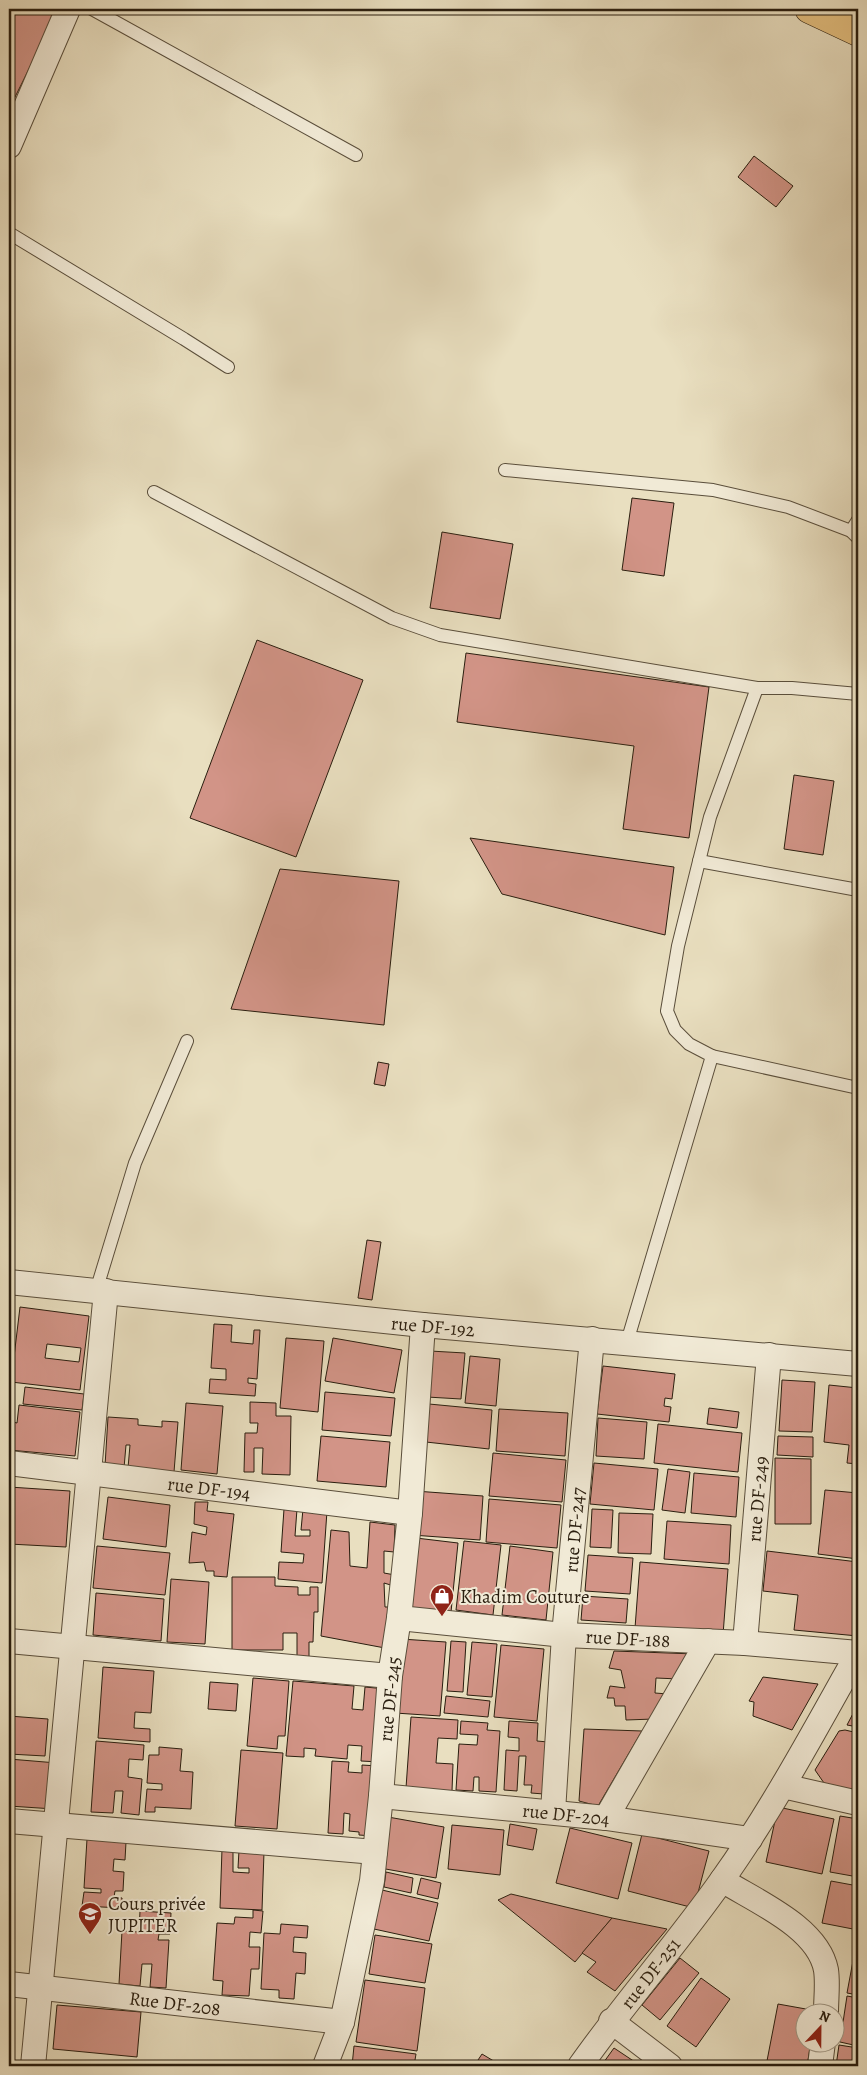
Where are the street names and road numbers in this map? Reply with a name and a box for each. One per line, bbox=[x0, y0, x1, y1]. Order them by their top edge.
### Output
street label: rue DF-192 bbox=[390, 1310, 476, 1344]
street label: rue DF-249 bbox=[741, 1455, 775, 1543]
street label: rue DF-194 bbox=[166, 1471, 252, 1507]
street label: rue DF-247 bbox=[558, 1486, 592, 1574]
street label: rue DF-188 bbox=[585, 1624, 671, 1654]
street label: rue DF-245 bbox=[373, 1655, 407, 1743]
street label: rue DF-204 bbox=[521, 1797, 611, 1833]
street label: rue DF-251 bbox=[615, 1932, 687, 2015]
street label: Rue DF-208 bbox=[128, 1985, 222, 2022]

